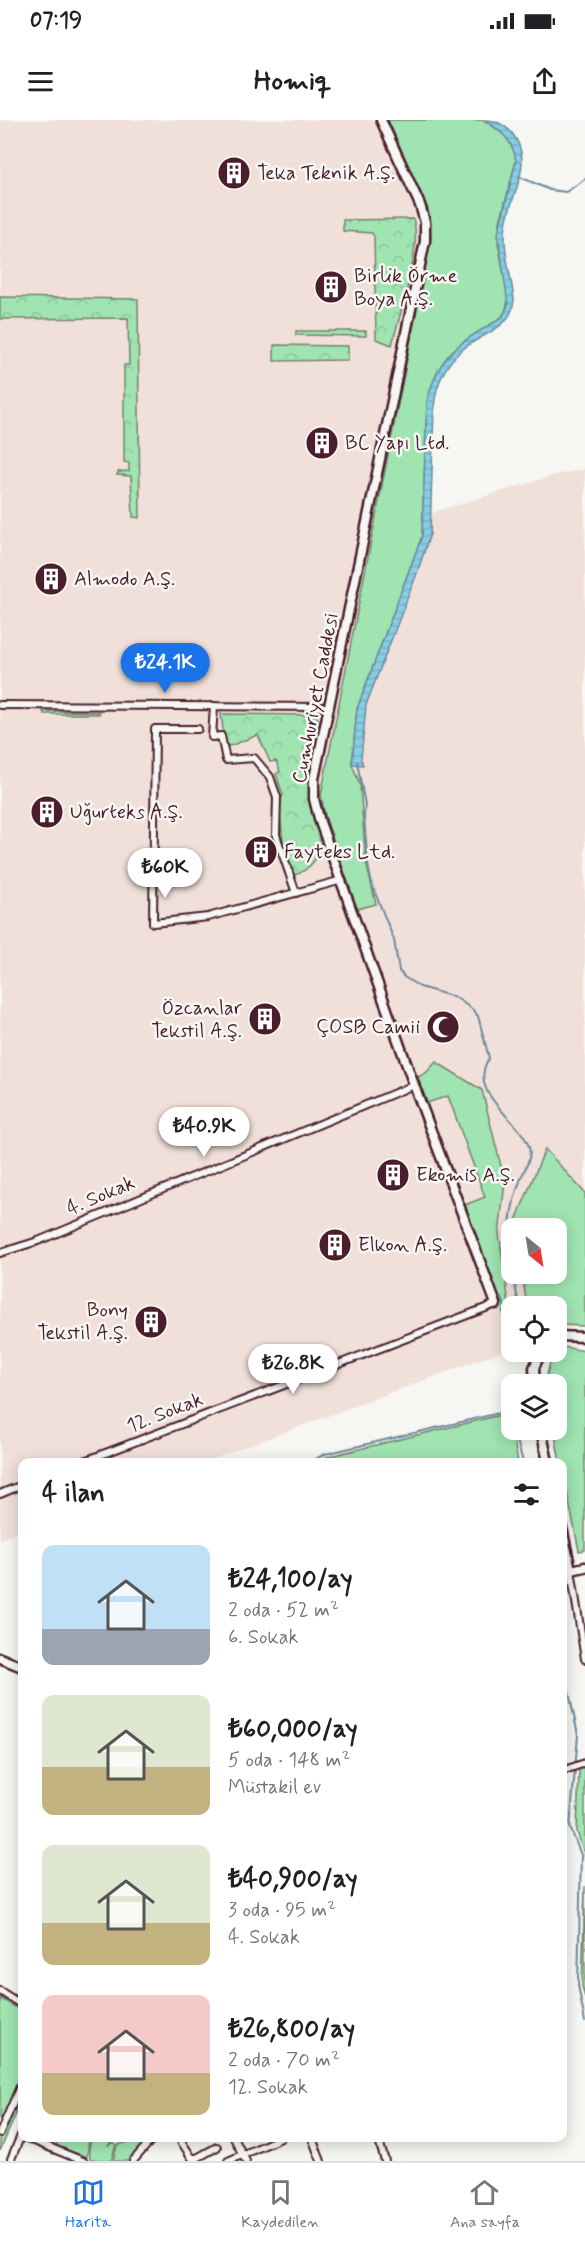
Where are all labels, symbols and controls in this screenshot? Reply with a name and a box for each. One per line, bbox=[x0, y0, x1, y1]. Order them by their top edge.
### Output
text: 07:19 bbox=[30, 7, 82, 35]
text: Homiq bbox=[254, 64, 331, 99]
icon: menu bbox=[24, 65, 57, 98]
icon: share bbox=[528, 65, 561, 98]
building icon: Teka Teknik A.Ş. bbox=[216, 155, 252, 191]
place label: Teka Teknik A.Ş. bbox=[257, 160, 395, 187]
place label: Birlik Örme Boya A.Ş. bbox=[354, 263, 457, 313]
building icon: Birlik Örme Boya A.Ş. bbox=[313, 269, 349, 305]
building icon: BC Yapı Ltd. bbox=[304, 425, 340, 461]
place label: BC Yapı Ltd. bbox=[345, 430, 450, 457]
building icon: Almodo A.Ş. bbox=[33, 561, 69, 597]
place label: Almodo A.Ş. bbox=[74, 566, 175, 593]
street label: Cumhuriyet Caddesi bbox=[286, 610, 346, 786]
pin: ₺24.1K bbox=[116, 643, 214, 694]
text: ₺24.1K bbox=[135, 649, 195, 676]
building icon: Uğurteks A.Ş. bbox=[29, 794, 65, 830]
place label: Uğurteks A.Ş. bbox=[70, 799, 183, 826]
building icon: Fayteks Ltd. bbox=[243, 834, 279, 870]
place label: Fayteks Ltd. bbox=[284, 839, 395, 866]
pin: ₺60K bbox=[129, 848, 201, 899]
text: ₺60K bbox=[141, 854, 189, 881]
place label: Özcanlar Tekstil A.Ş. bbox=[151, 995, 243, 1045]
building icon: Özcanlar Tekstil A.Ş. bbox=[247, 1001, 283, 1037]
mosque icon: ÇOSB Camii bbox=[425, 1009, 461, 1045]
place label: ÇOSB Camii bbox=[316, 1014, 420, 1041]
pin: ₺40.9K bbox=[155, 1107, 253, 1158]
text: ₺40.9K bbox=[173, 1113, 235, 1140]
building icon: Ekomis A.Ş. bbox=[375, 1157, 411, 1193]
place label: Ekomis A.Ş. bbox=[416, 1162, 515, 1189]
street label: 4. Sokak bbox=[63, 1170, 139, 1222]
north arrow bbox=[501, 1218, 567, 1284]
map controls bbox=[501, 1218, 567, 1440]
building icon: Elkon A.Ş. bbox=[317, 1227, 353, 1263]
place label: Elkon A.Ş. bbox=[358, 1232, 447, 1259]
button: locate bbox=[501, 1296, 567, 1362]
place label: Bony Tekstil A.Ş. bbox=[37, 1297, 128, 1347]
building icon: Bony Tekstil A.Ş. bbox=[133, 1304, 169, 1340]
pin: ₺26.8K bbox=[244, 1344, 342, 1395]
text: ₺26.8K bbox=[262, 1350, 324, 1377]
button: layers bbox=[501, 1374, 567, 1440]
street label: 12. Sokak bbox=[123, 1386, 207, 1440]
text: 4 ilan bbox=[42, 1477, 105, 1511]
icon: filters bbox=[510, 1478, 543, 1511]
text: ₺24,100/ay bbox=[228, 1563, 353, 1597]
icon: home bbox=[90, 1569, 162, 1641]
text: 2 oda · 52 m² bbox=[228, 1597, 339, 1624]
text: 6. Sokak bbox=[228, 1624, 298, 1651]
text: ₺60,000/ay bbox=[228, 1713, 358, 1747]
icon: home bbox=[90, 1719, 162, 1791]
text: 5 oda · 148 m² bbox=[228, 1747, 350, 1774]
text: Müstakil ev bbox=[228, 1774, 321, 1801]
text: ₺40,900/ay bbox=[228, 1863, 358, 1897]
icon: home bbox=[90, 1869, 162, 1941]
text: 3 oda · 95 m² bbox=[228, 1897, 336, 1924]
text: 4. Sokak bbox=[228, 1924, 300, 1951]
text: ₺26,800/ay bbox=[228, 2013, 355, 2047]
icon: home bbox=[90, 2019, 162, 2091]
text: 2 oda · 70 m² bbox=[228, 2047, 340, 2074]
text: 12. Sokak bbox=[228, 2074, 308, 2101]
tab: Harita bbox=[65, 2176, 111, 2233]
tab: Kaydedilen bbox=[241, 2176, 320, 2233]
tab: Ana sayfa bbox=[450, 2176, 520, 2233]

